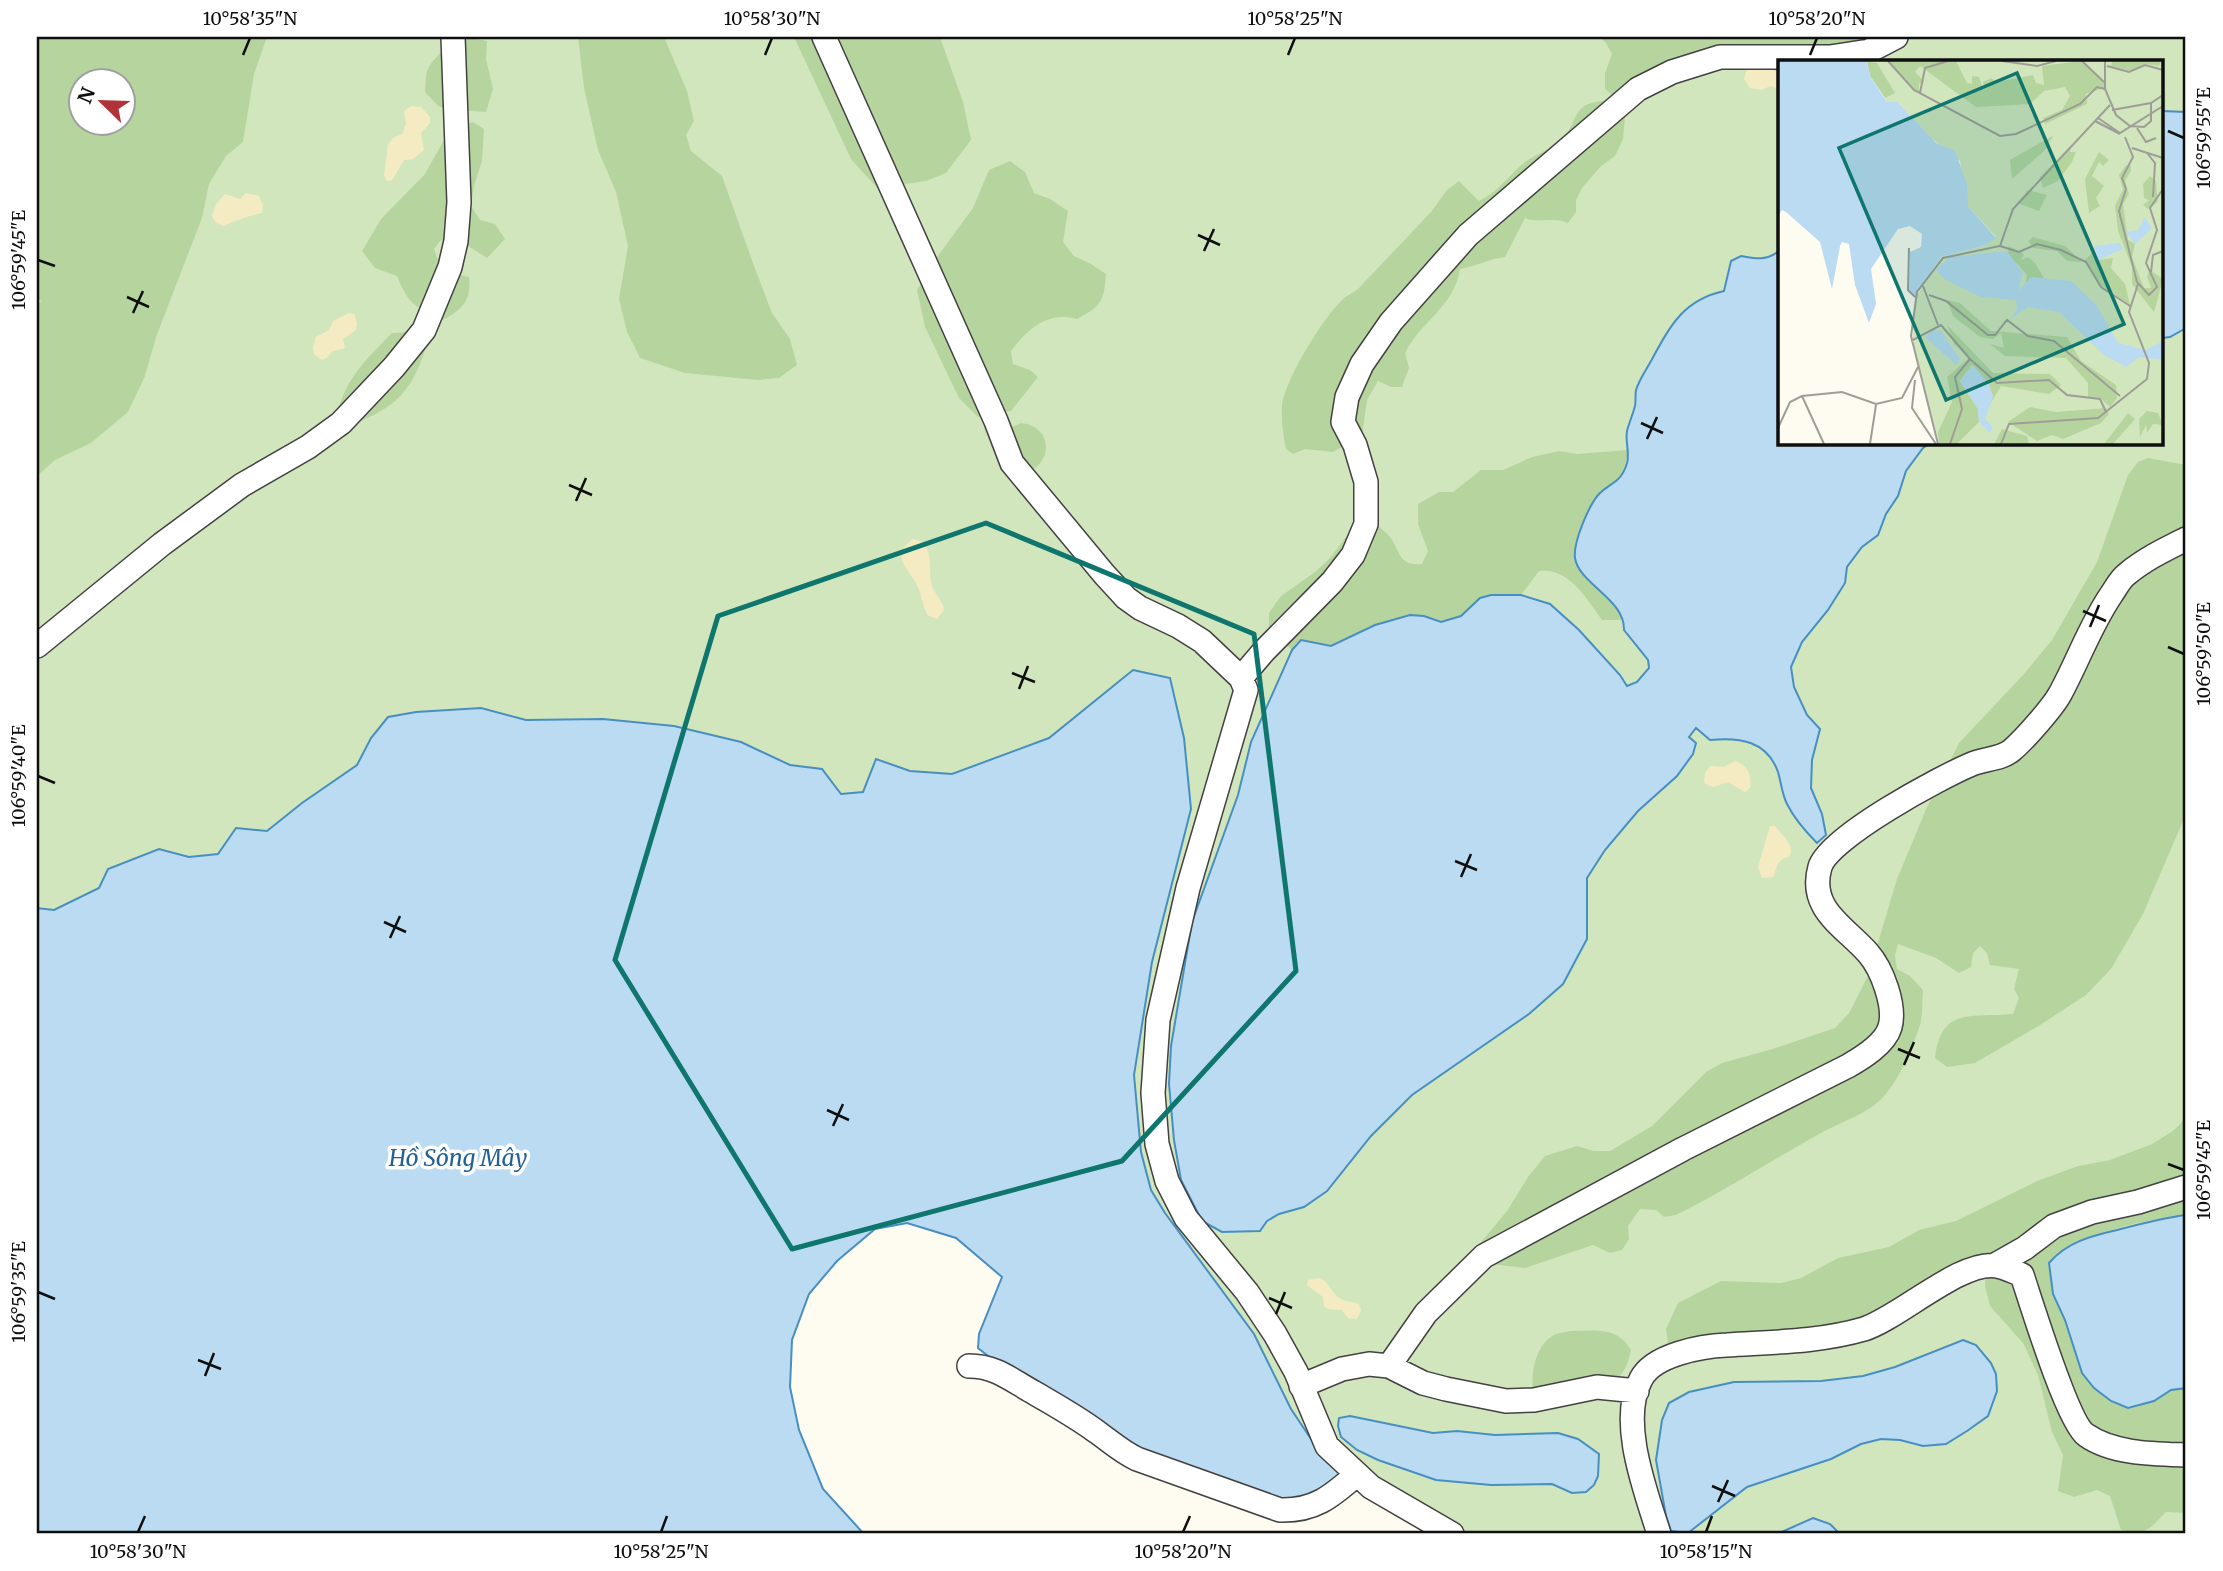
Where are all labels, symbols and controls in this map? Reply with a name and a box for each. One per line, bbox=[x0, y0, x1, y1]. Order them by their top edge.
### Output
text: 10°58'35"N bbox=[203, 7, 297, 30]
text: 10°58'30"N bbox=[724, 7, 820, 30]
text: 10°58'25"N bbox=[1247, 7, 1343, 30]
text: 10°58'20"N bbox=[1769, 7, 1865, 30]
inset map bbox=[1778, 60, 2164, 444]
north arrow bbox=[66, 66, 136, 136]
text: N bbox=[72, 84, 100, 107]
text: 106°59'55"E bbox=[2192, 87, 2215, 189]
text: 106°59'45"E bbox=[7, 210, 30, 310]
text: 106°59'50"E bbox=[2192, 602, 2215, 706]
text: 106°59'40"E bbox=[7, 724, 30, 827]
text: 106°59'45"E bbox=[2192, 1120, 2215, 1220]
water label: Hồ Sông Mây bbox=[388, 1143, 527, 1172]
text: 106°59'35"E bbox=[7, 1241, 30, 1343]
text: 10°58'30"N bbox=[90, 1540, 186, 1563]
text: 10°58'25"N bbox=[613, 1540, 709, 1563]
text: 10°58'20"N bbox=[1135, 1540, 1231, 1563]
text: 10°58'15"N bbox=[1660, 1540, 1752, 1563]

